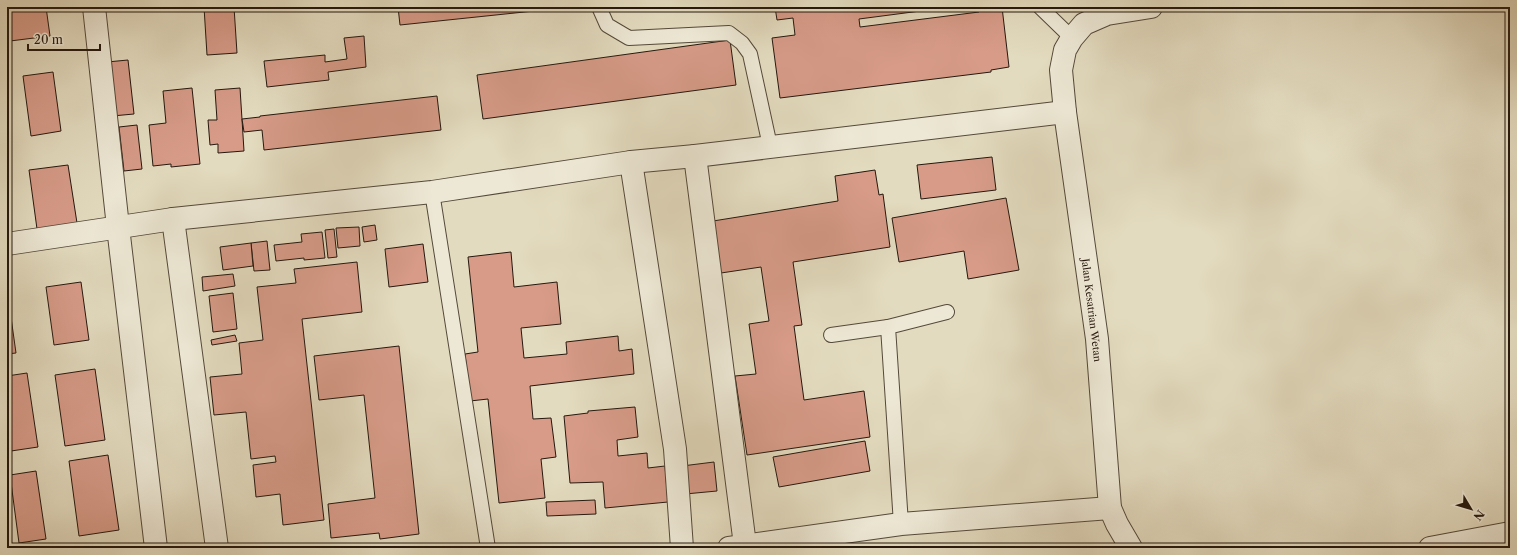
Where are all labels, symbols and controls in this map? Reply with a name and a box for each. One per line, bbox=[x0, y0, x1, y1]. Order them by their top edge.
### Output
scale bar bbox=[28, 26, 100, 52]
text: 20 m bbox=[34, 32, 63, 47]
street label: Jalan Kesatrian Wetan bbox=[1078, 256, 1104, 363]
north arrow bbox=[1451, 489, 1491, 529]
text: N bbox=[1470, 507, 1487, 524]

